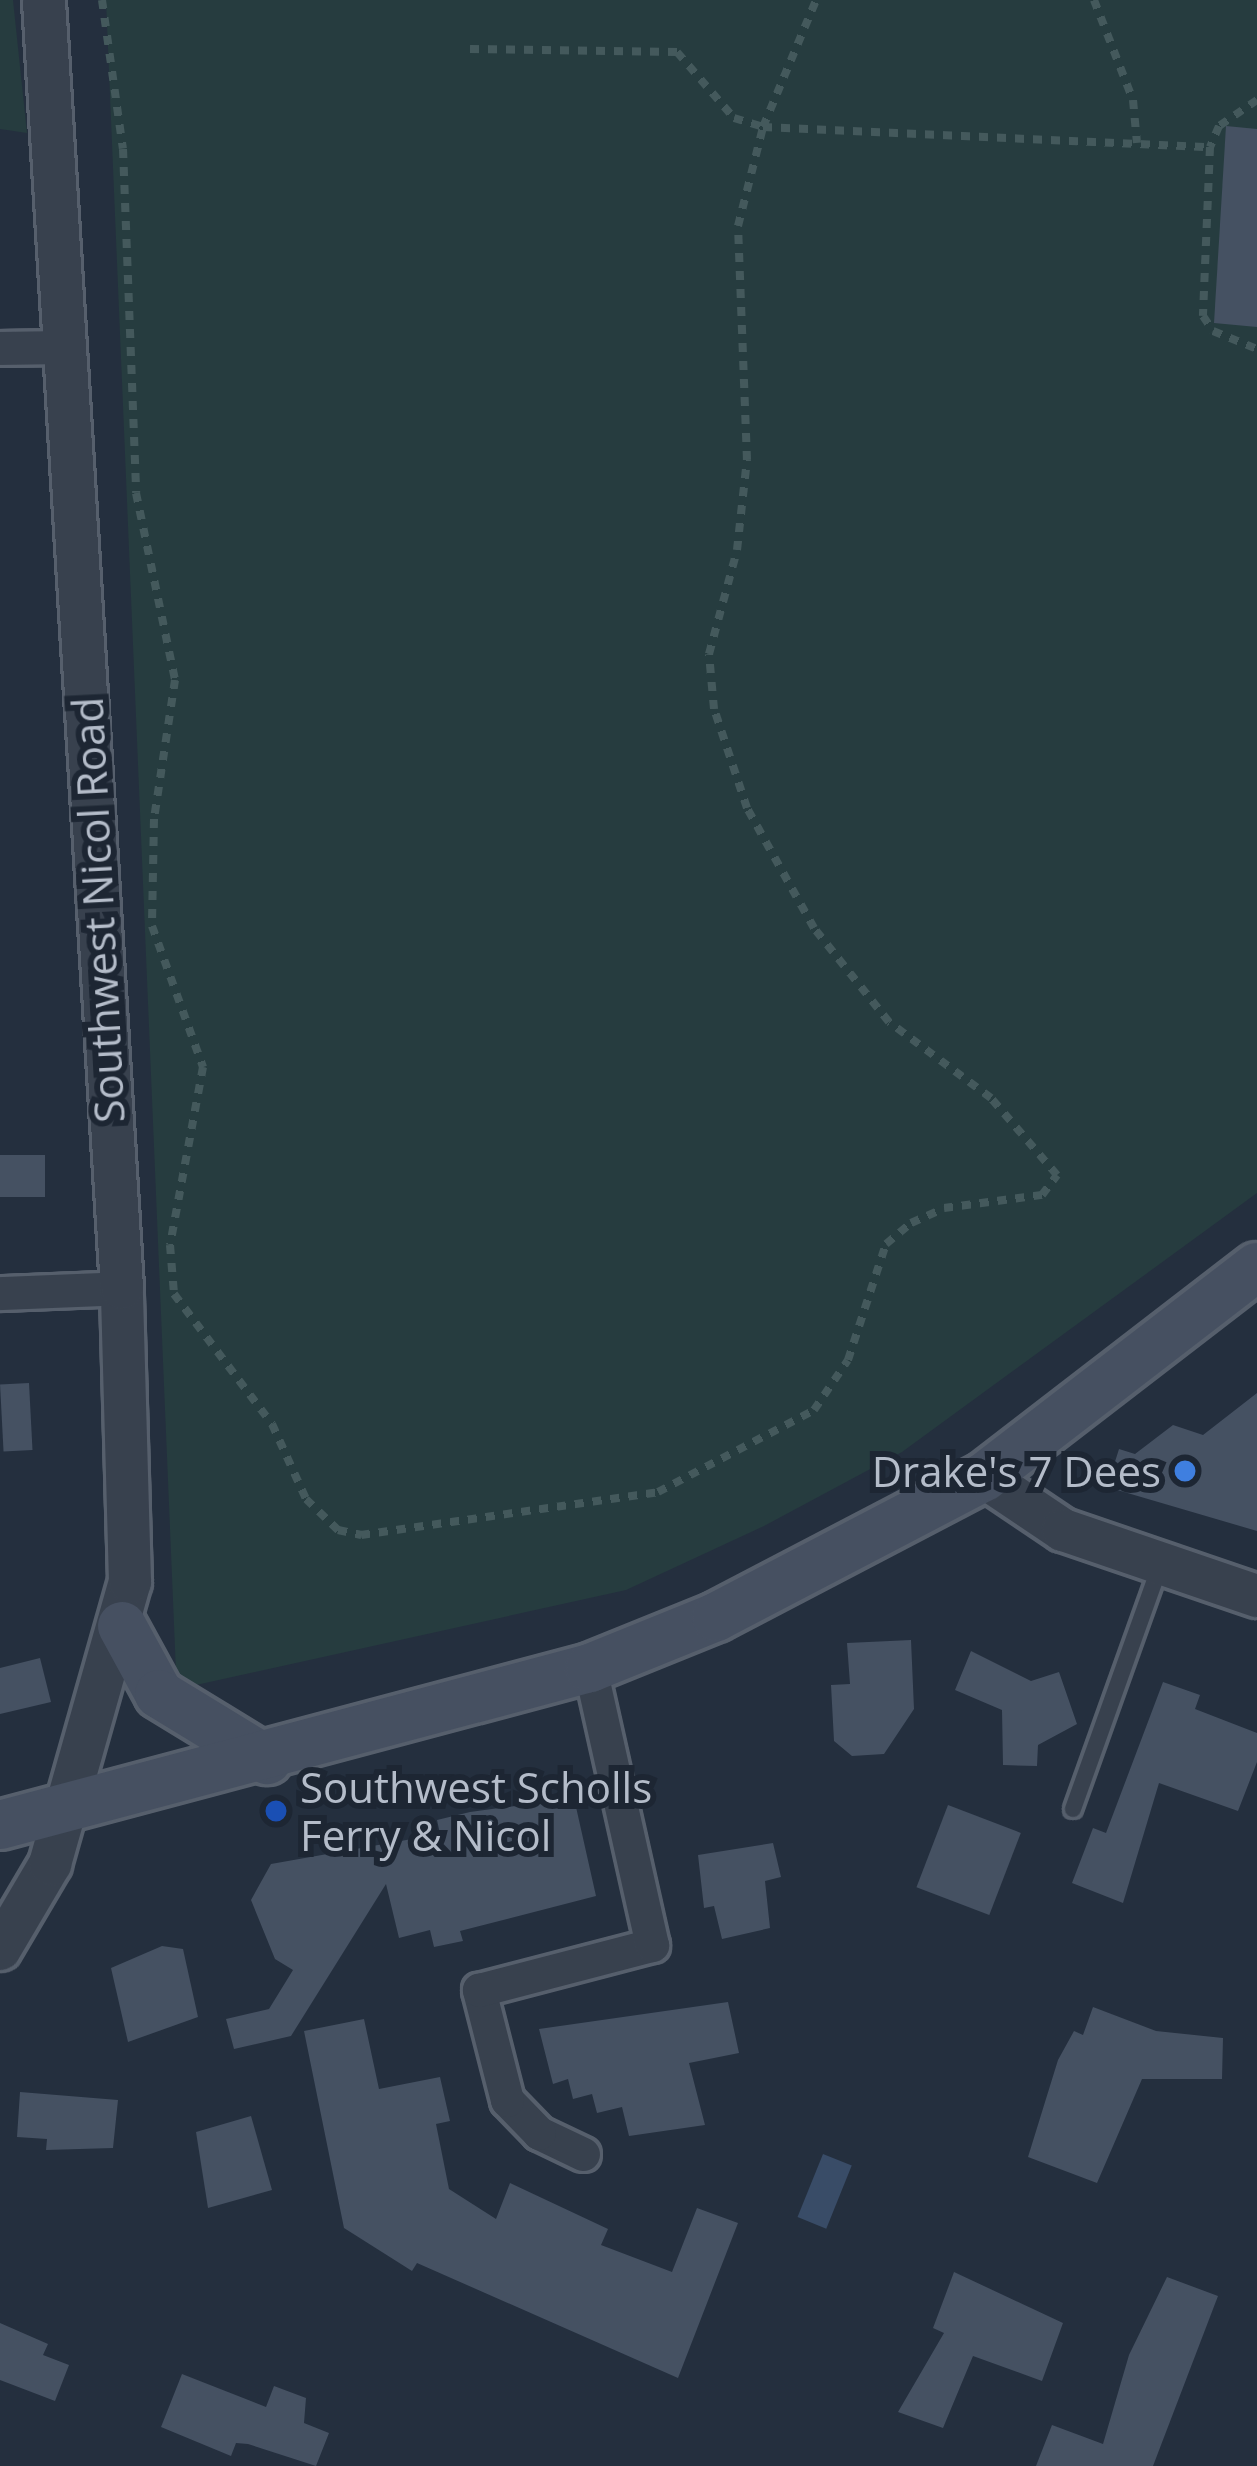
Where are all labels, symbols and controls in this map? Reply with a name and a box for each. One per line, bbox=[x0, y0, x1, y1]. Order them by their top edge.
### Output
street label: Southwest Nicol Road bbox=[62, 696, 134, 1124]
place label: Drake's 7 Dees bbox=[872, 1446, 1161, 1496]
marker: Drake's 7 Dees bbox=[1172, 1458, 1198, 1484]
place label: Southwest Scholls Ferry & Nicol bbox=[300, 1762, 652, 1860]
marker: Southwest Scholls Ferry & Nicol bbox=[263, 1798, 289, 1824]

